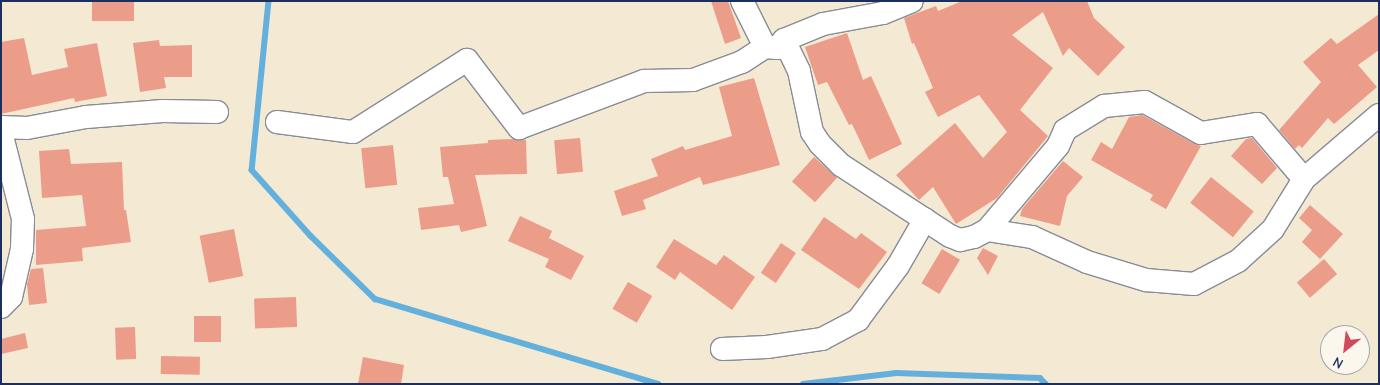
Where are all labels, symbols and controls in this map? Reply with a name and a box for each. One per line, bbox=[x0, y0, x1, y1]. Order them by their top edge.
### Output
north arrow bbox=[1320, 325, 1370, 375]
text: N bbox=[1330, 353, 1346, 372]

